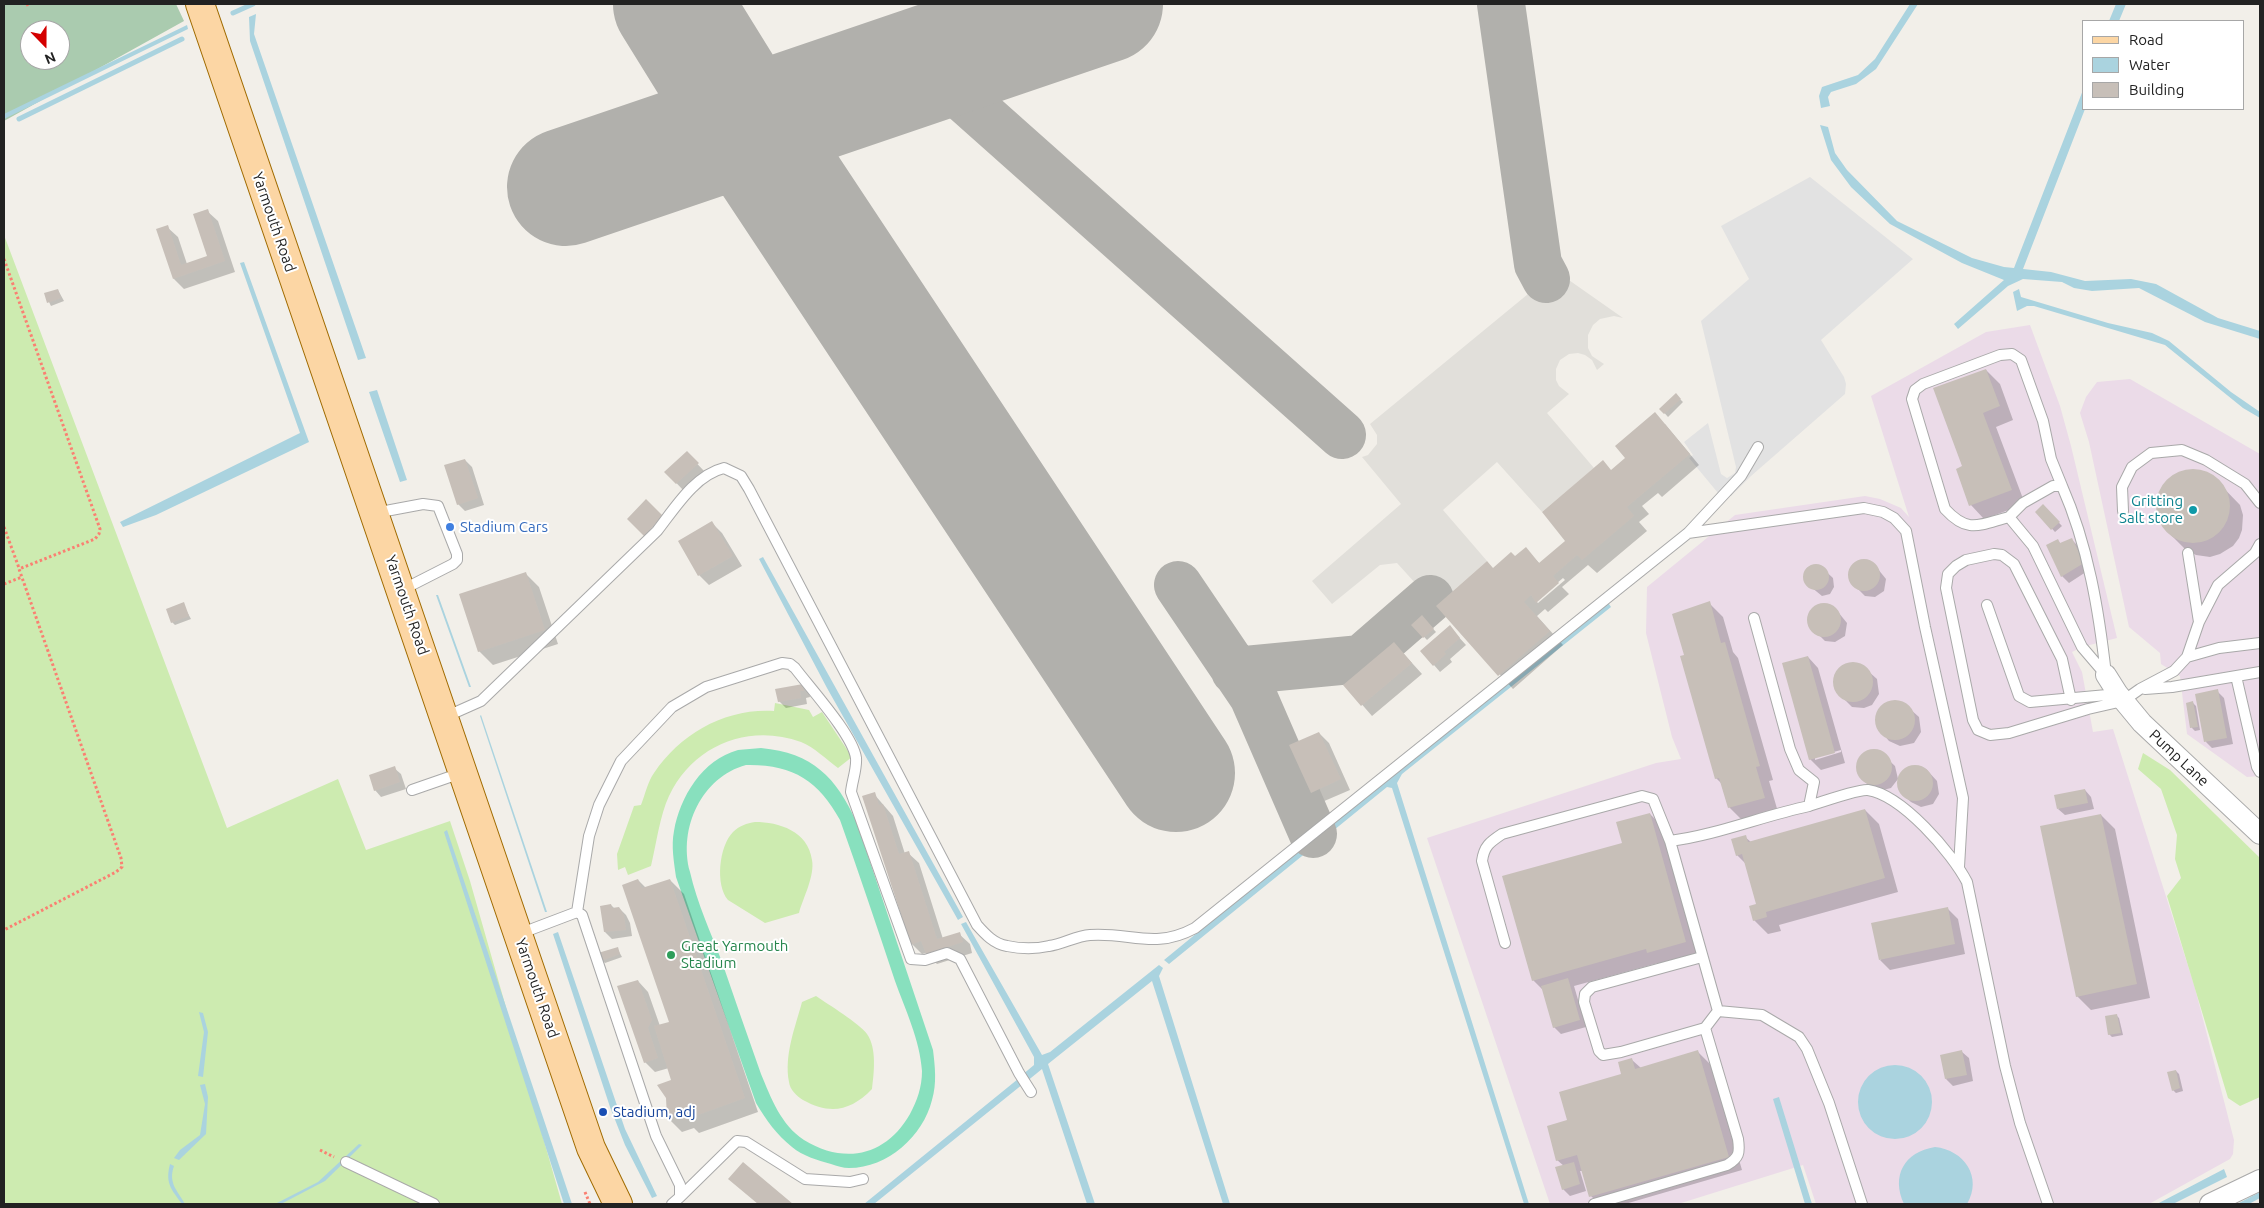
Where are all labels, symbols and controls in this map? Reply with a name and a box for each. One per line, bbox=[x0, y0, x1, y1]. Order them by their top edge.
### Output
north arrow bbox=[20, 20, 70, 70]
legend bbox=[2082, 20, 2244, 110]
text: Road bbox=[2129, 31, 2164, 48]
text: N bbox=[42, 49, 58, 67]
text: Water bbox=[2129, 56, 2170, 73]
text: Building bbox=[2129, 81, 2184, 98]
street label: Yarmouth Road bbox=[249, 170, 299, 274]
place label: Gritting Salt store bbox=[2119, 492, 2183, 527]
marker: Gritting Salt store bbox=[2187, 504, 2199, 516]
place label: Stadium Cars bbox=[460, 518, 548, 536]
marker: Stadium Cars bbox=[444, 521, 456, 533]
street label: Yarmouth Road bbox=[382, 553, 432, 657]
street label: Pump Lane bbox=[2145, 726, 2213, 790]
street label: Yarmouth Road bbox=[512, 936, 562, 1040]
place label: Great Yarmouth Stadium bbox=[681, 937, 788, 972]
marker: Great Yarmouth Stadium bbox=[665, 949, 677, 961]
place label: Stadium, adj bbox=[613, 1103, 696, 1121]
marker: Stadium, adj bbox=[597, 1106, 609, 1118]

